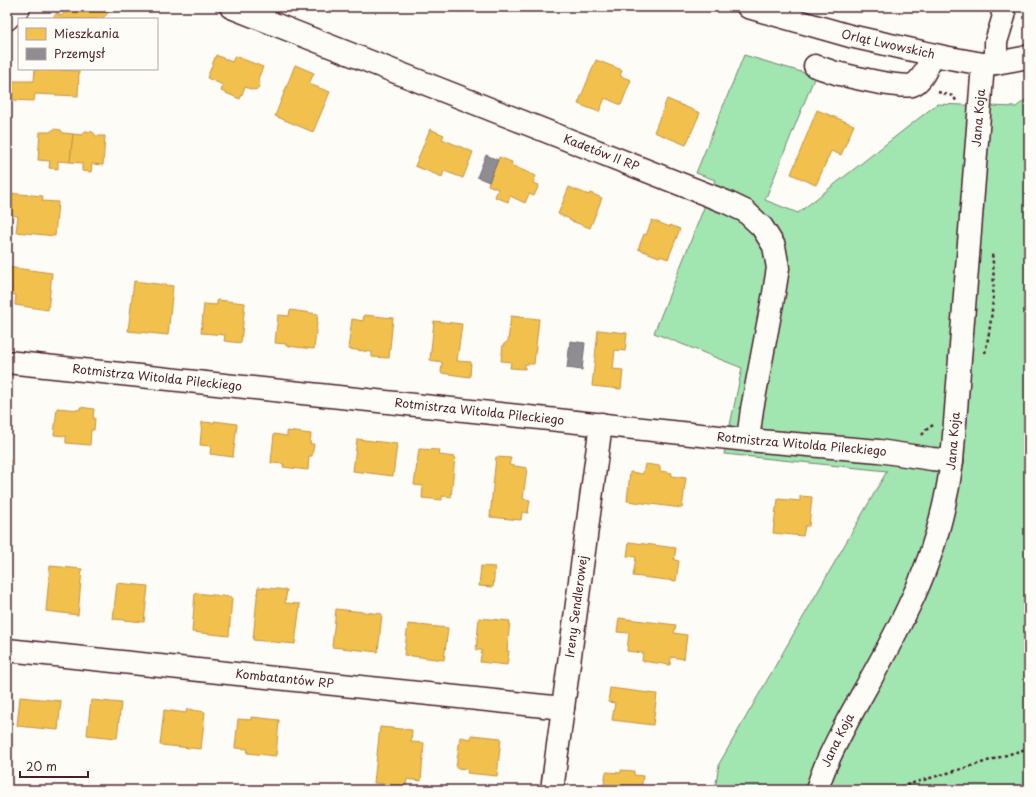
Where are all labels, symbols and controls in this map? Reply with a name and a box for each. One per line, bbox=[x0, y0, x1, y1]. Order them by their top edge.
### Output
legend bbox=[18, 18, 158, 70]
text: Mieszkania bbox=[54, 24, 120, 42]
street label: Orląt Lwowskich bbox=[839, 24, 937, 63]
text: Przemysł bbox=[54, 44, 105, 62]
street label: Jana Koja bbox=[967, 88, 989, 147]
street label: Kadetów II RP bbox=[561, 129, 642, 175]
street label: Rotmistrza Witolda Pileckiego bbox=[72, 359, 243, 395]
street label: Rotmistrza Witolda Pileckiego bbox=[394, 393, 565, 429]
street label: Jana Koja bbox=[941, 411, 964, 471]
street label: Rotmistrza Witolda Pileckiego bbox=[716, 427, 888, 460]
street label: Ireny Sendlerowej bbox=[560, 554, 591, 659]
street label: Kombatantów RP bbox=[234, 664, 335, 692]
street label: Jana Koja bbox=[816, 709, 858, 770]
scale bar bbox=[20, 753, 88, 779]
text: 20 m bbox=[26, 757, 57, 775]

